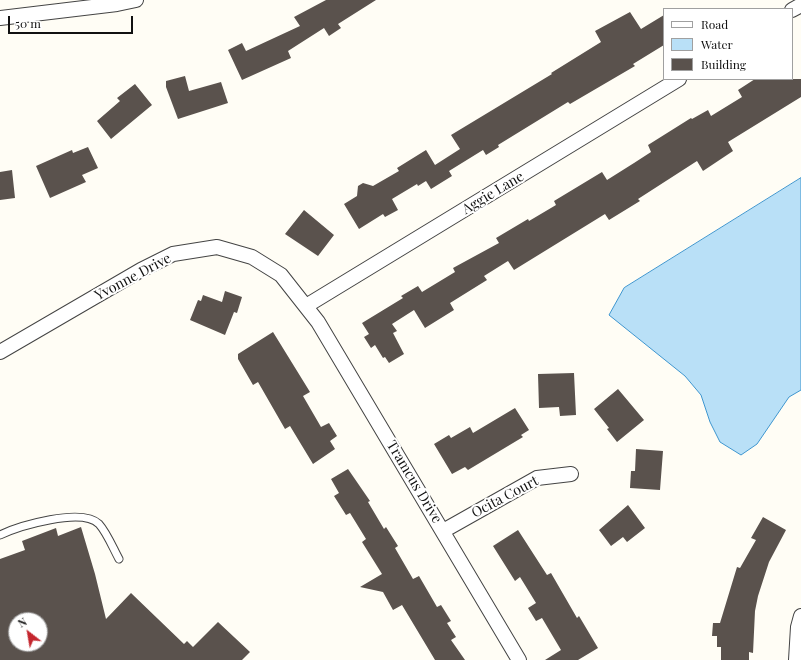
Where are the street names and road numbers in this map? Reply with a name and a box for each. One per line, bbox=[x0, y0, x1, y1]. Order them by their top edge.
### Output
street label: Aggie Lane bbox=[459, 168, 527, 218]
street label: Yvonne Drive bbox=[92, 250, 174, 304]
street label: Tramcus Drive bbox=[383, 438, 445, 526]
street label: Ocita Court bbox=[469, 472, 541, 522]

